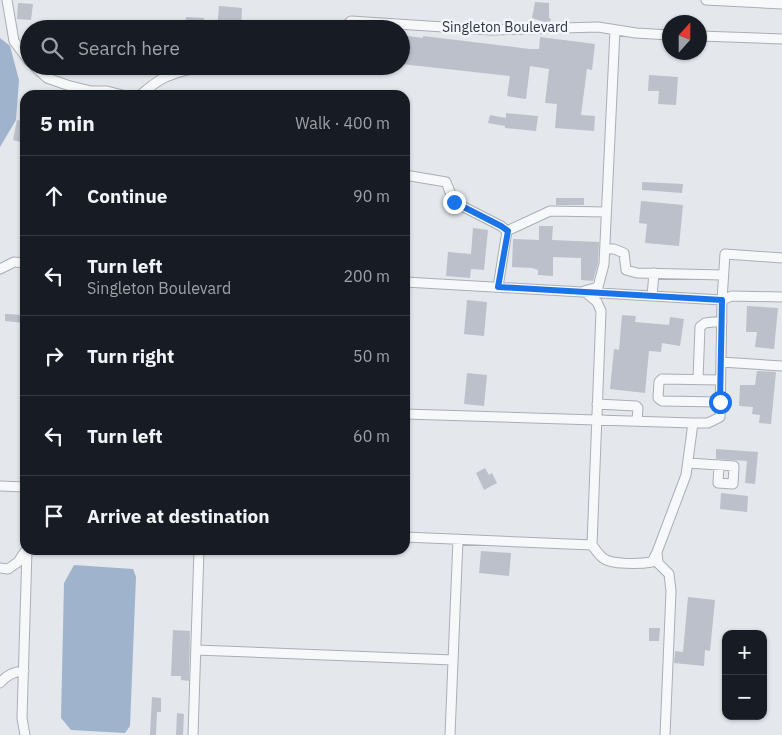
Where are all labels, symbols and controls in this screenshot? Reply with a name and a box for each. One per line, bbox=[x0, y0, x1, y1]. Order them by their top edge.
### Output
north arrow bbox=[662, 15, 707, 60]
street label: Singleton Boulevard bbox=[442, 18, 568, 36]
search box bbox=[20, 20, 410, 75]
icon: search bbox=[38, 34, 66, 62]
text: Search here bbox=[78, 36, 180, 60]
text: 5 min bbox=[40, 109, 95, 137]
text: Walk · 400 m bbox=[295, 113, 390, 133]
icon: ahead bbox=[40, 182, 68, 210]
text: Continue bbox=[87, 184, 167, 208]
text: 90 m bbox=[353, 186, 390, 206]
route end bbox=[443, 191, 466, 214]
text: Turn left bbox=[87, 254, 163, 278]
icon: left bbox=[40, 262, 68, 290]
text: 200 m bbox=[343, 266, 390, 286]
text: Singleton Boulevard bbox=[87, 278, 231, 298]
icon: right bbox=[40, 342, 68, 370]
text: Turn right bbox=[87, 344, 174, 368]
text: 50 m bbox=[353, 346, 390, 366]
route start bbox=[709, 391, 732, 414]
icon: left bbox=[40, 422, 68, 450]
text: Turn left bbox=[87, 424, 163, 448]
text: 60 m bbox=[353, 426, 390, 446]
icon: arrive bbox=[40, 502, 68, 530]
text: Arrive at destination bbox=[87, 504, 270, 528]
map controls bbox=[722, 630, 767, 720]
button: + bbox=[722, 630, 767, 675]
button: − bbox=[722, 675, 767, 720]

